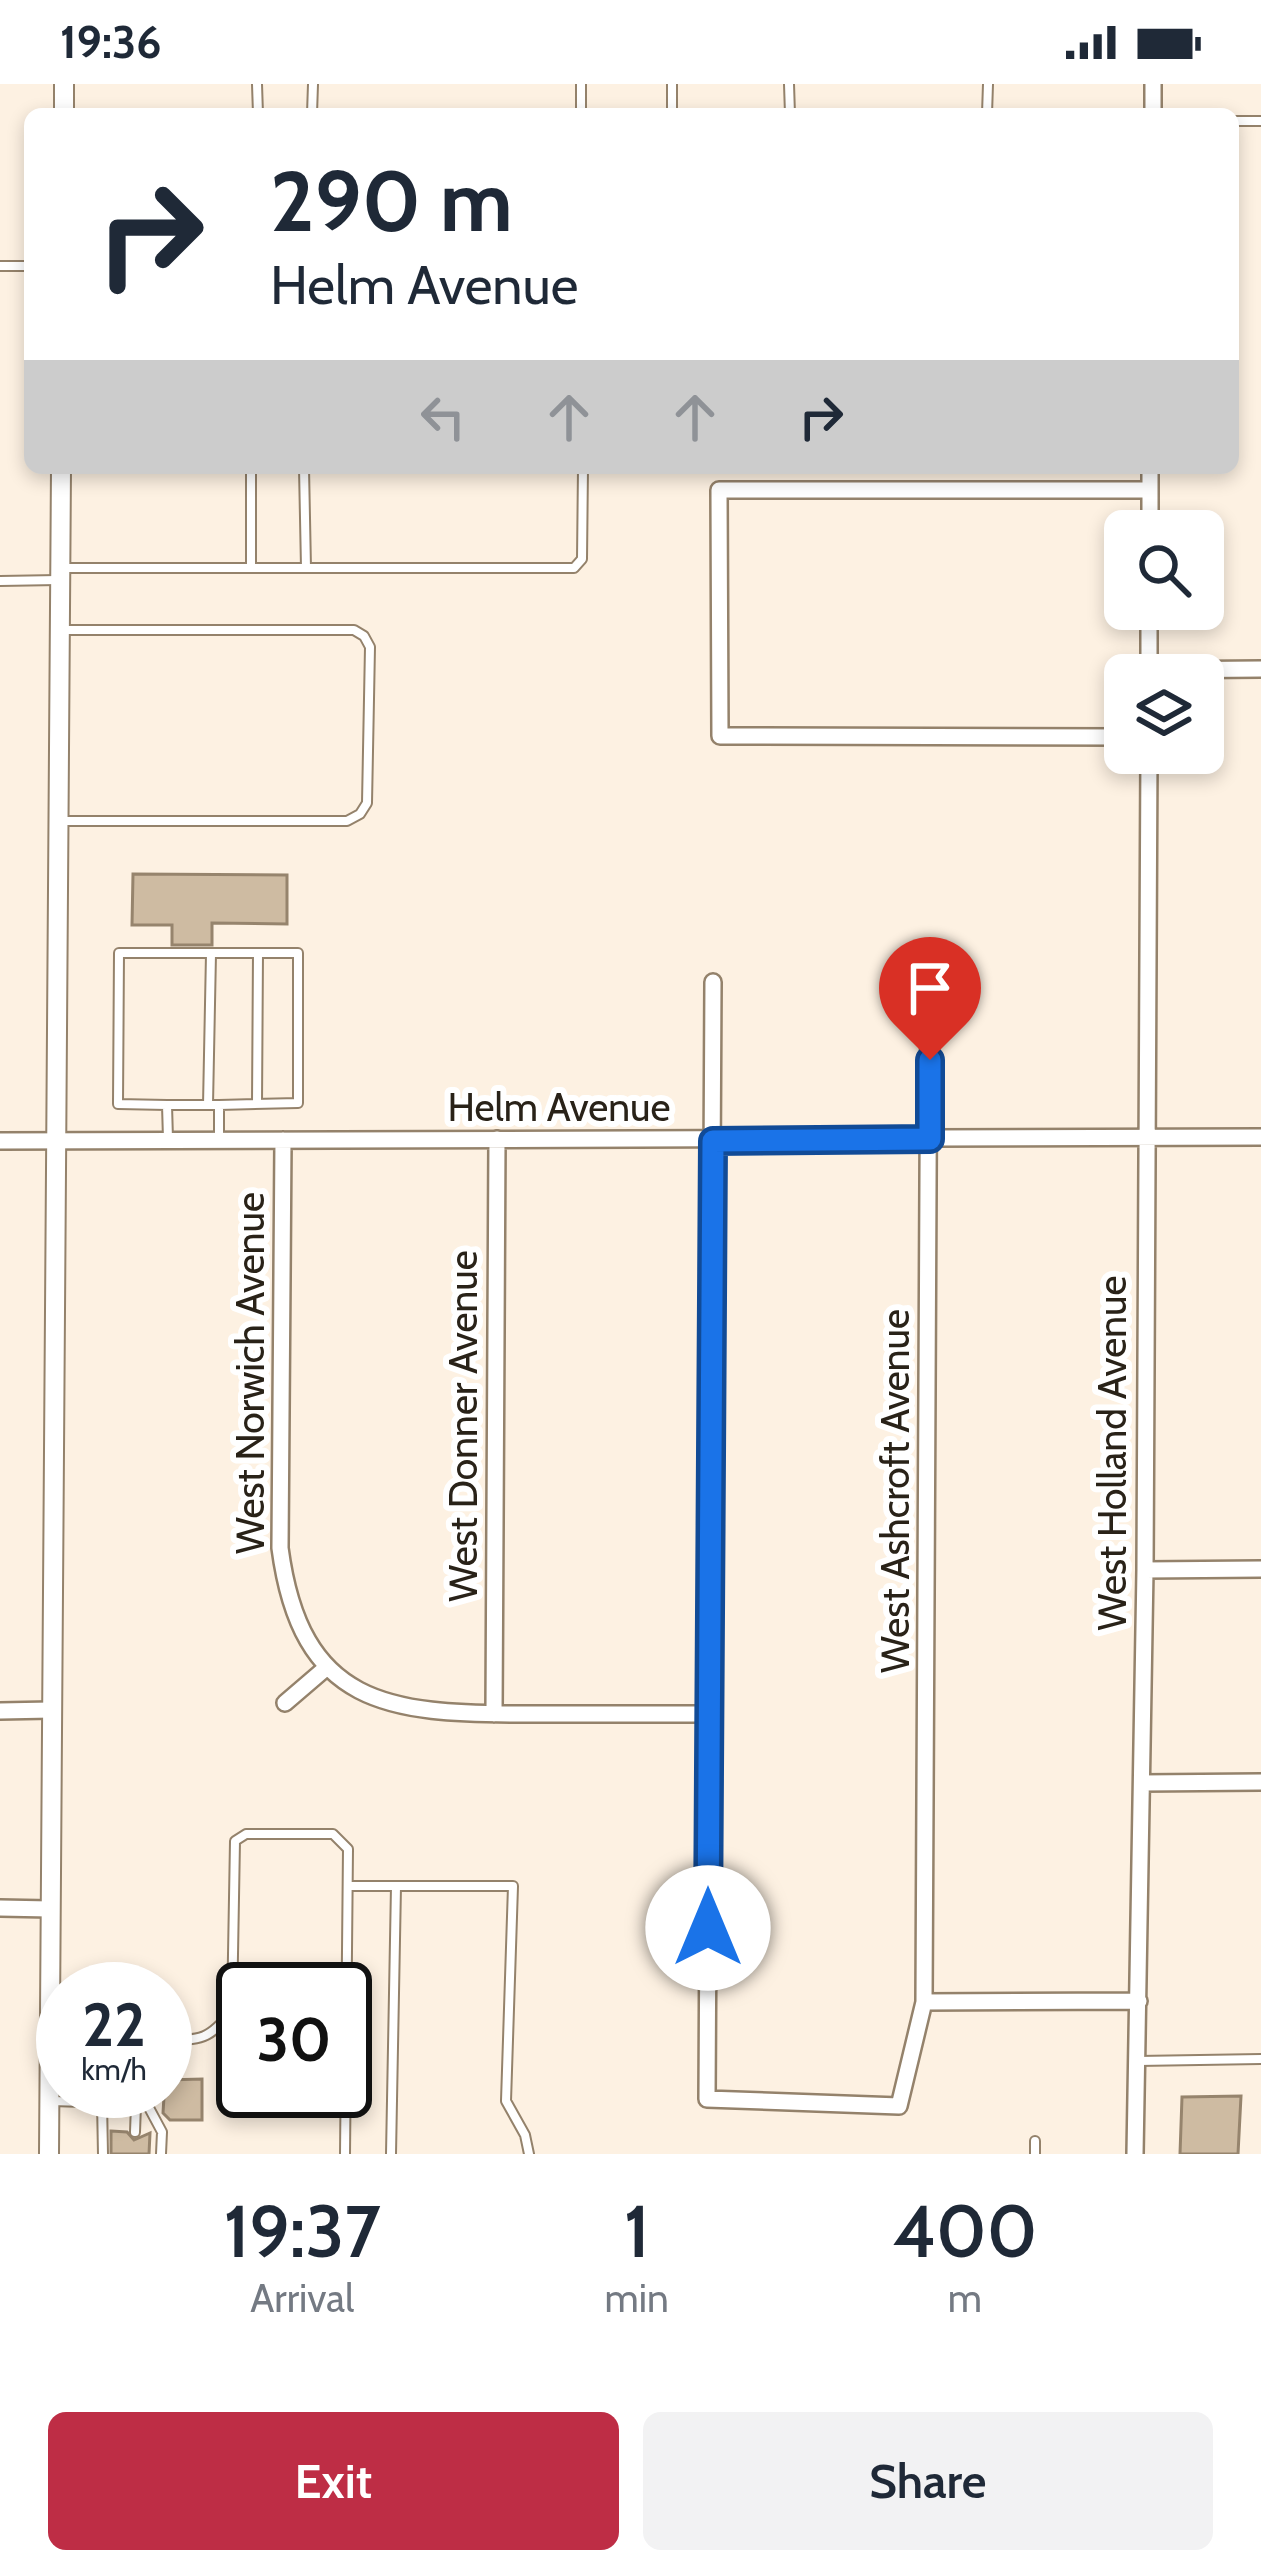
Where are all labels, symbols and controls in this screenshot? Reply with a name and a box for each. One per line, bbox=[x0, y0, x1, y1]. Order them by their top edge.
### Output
text: 19:36 bbox=[60, 15, 161, 69]
text: 290 m bbox=[270, 150, 513, 252]
icon: right bbox=[72, 156, 228, 312]
text: Helm Avenue bbox=[270, 252, 579, 318]
icon: left bbox=[410, 384, 476, 450]
icon: ahead bbox=[536, 384, 602, 450]
icon: ahead bbox=[662, 384, 728, 450]
icon: right bbox=[788, 384, 854, 450]
map controls bbox=[1104, 510, 1224, 774]
button: search bbox=[1104, 510, 1224, 630]
button: layers bbox=[1104, 654, 1224, 774]
pin bbox=[879, 937, 981, 1060]
icon: arrive bbox=[897, 955, 963, 1021]
street label: Helm Avenue bbox=[448, 1083, 670, 1131]
street label: West Norwich Avenue bbox=[226, 1192, 274, 1554]
street label: West Donner Avenue bbox=[439, 1250, 487, 1602]
street label: West Holland Avenue bbox=[1088, 1276, 1136, 1630]
street label: West Ashcroft Avenue bbox=[871, 1309, 919, 1673]
position arrow bbox=[645, 1865, 771, 1991]
speed limit sign: 30 bbox=[216, 1962, 372, 2118]
text: 22 bbox=[82, 1988, 146, 2061]
text: km/h bbox=[81, 2051, 147, 2088]
text: 19:37 bbox=[224, 2188, 381, 2275]
text: 1 bbox=[624, 2188, 649, 2275]
text: 400 bbox=[892, 2188, 1037, 2275]
text: Arrival bbox=[250, 2274, 354, 2322]
text: min bbox=[604, 2274, 669, 2322]
text: m bbox=[948, 2274, 982, 2322]
button: Exit bbox=[48, 2412, 619, 2550]
button: Share bbox=[643, 2412, 1213, 2550]

